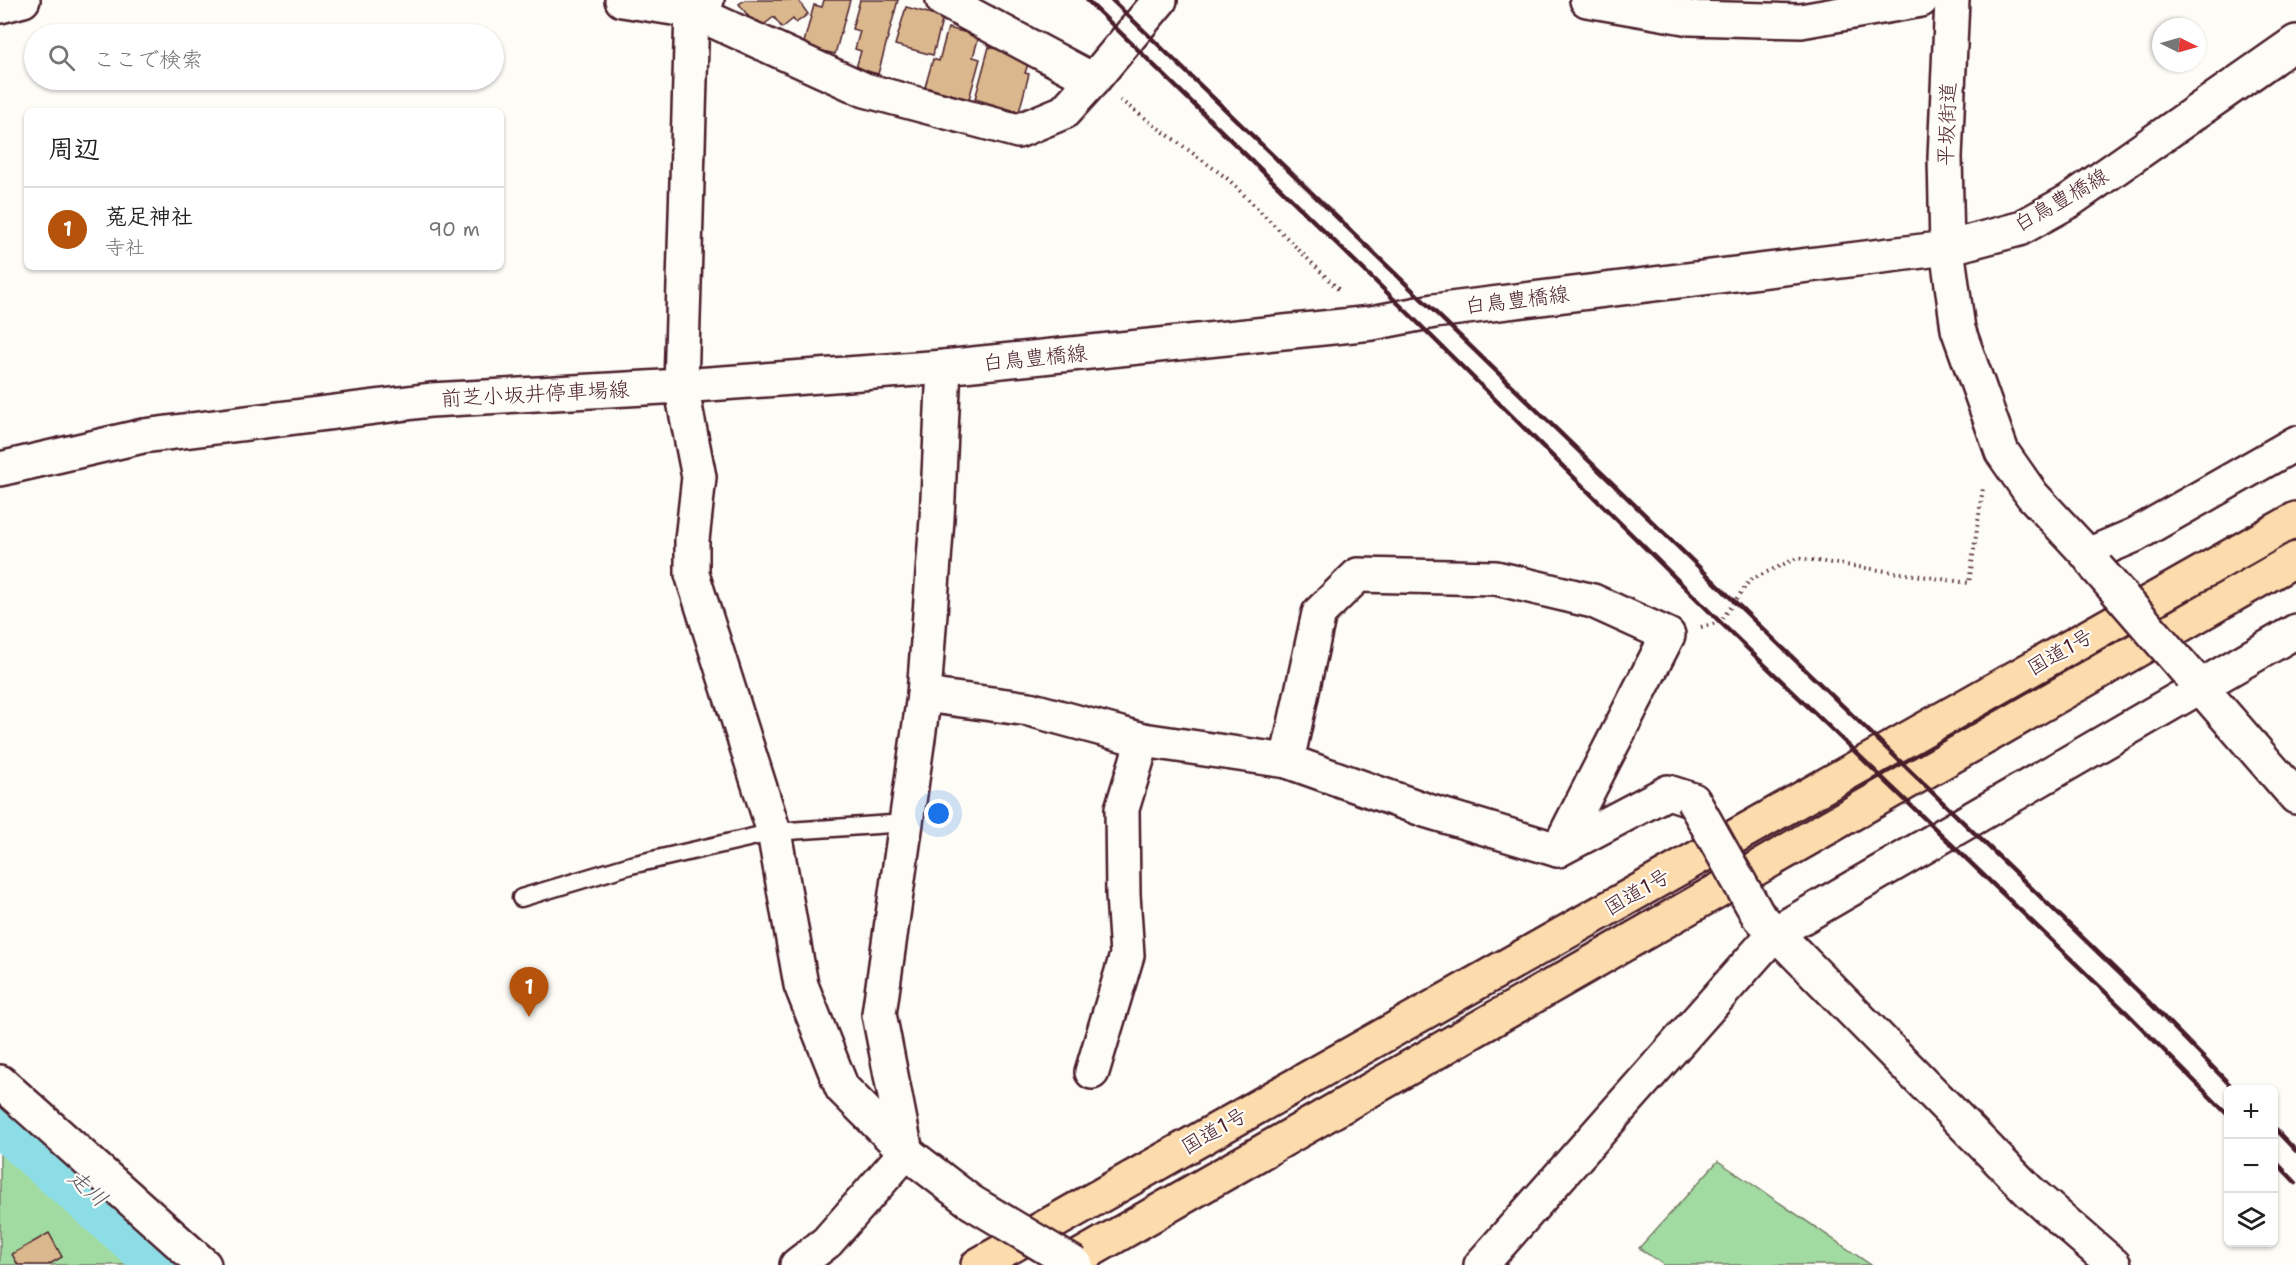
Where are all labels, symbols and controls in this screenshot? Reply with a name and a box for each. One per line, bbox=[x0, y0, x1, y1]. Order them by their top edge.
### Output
north arrow bbox=[2152, 18, 2206, 72]
search box bbox=[24, 24, 504, 90]
icon: search bbox=[45, 41, 78, 74]
text: ここで検索 bbox=[93, 45, 203, 74]
street label: 平坂街道 bbox=[1932, 82, 1962, 166]
text: 周辺 bbox=[48, 131, 100, 166]
street label: 白鳥豊橋線 bbox=[2009, 162, 2113, 238]
text: 菟足神社 bbox=[105, 202, 193, 231]
text: 1 bbox=[63, 216, 72, 242]
text: 90 m bbox=[428, 216, 480, 242]
text: 寺社 bbox=[105, 234, 145, 260]
street label: 白鳥豊橋線 bbox=[1463, 280, 1571, 320]
street label: 白鳥豊橋線 bbox=[981, 339, 1089, 377]
street label: 前芝小坂井停車場線 bbox=[440, 375, 630, 413]
street label: 国道1号 bbox=[2022, 622, 2098, 682]
your location bbox=[924, 799, 953, 828]
street label: 国道1号 bbox=[1599, 862, 1675, 922]
pin: 1 bbox=[510, 968, 548, 1017]
map controls bbox=[2224, 1085, 2278, 1247]
button: + bbox=[2224, 1085, 2278, 1139]
street label: 国道1号 bbox=[1176, 1101, 1252, 1161]
button: − bbox=[2224, 1139, 2278, 1193]
water label: 走川 bbox=[62, 1163, 114, 1213]
button: layers bbox=[2224, 1193, 2278, 1247]

